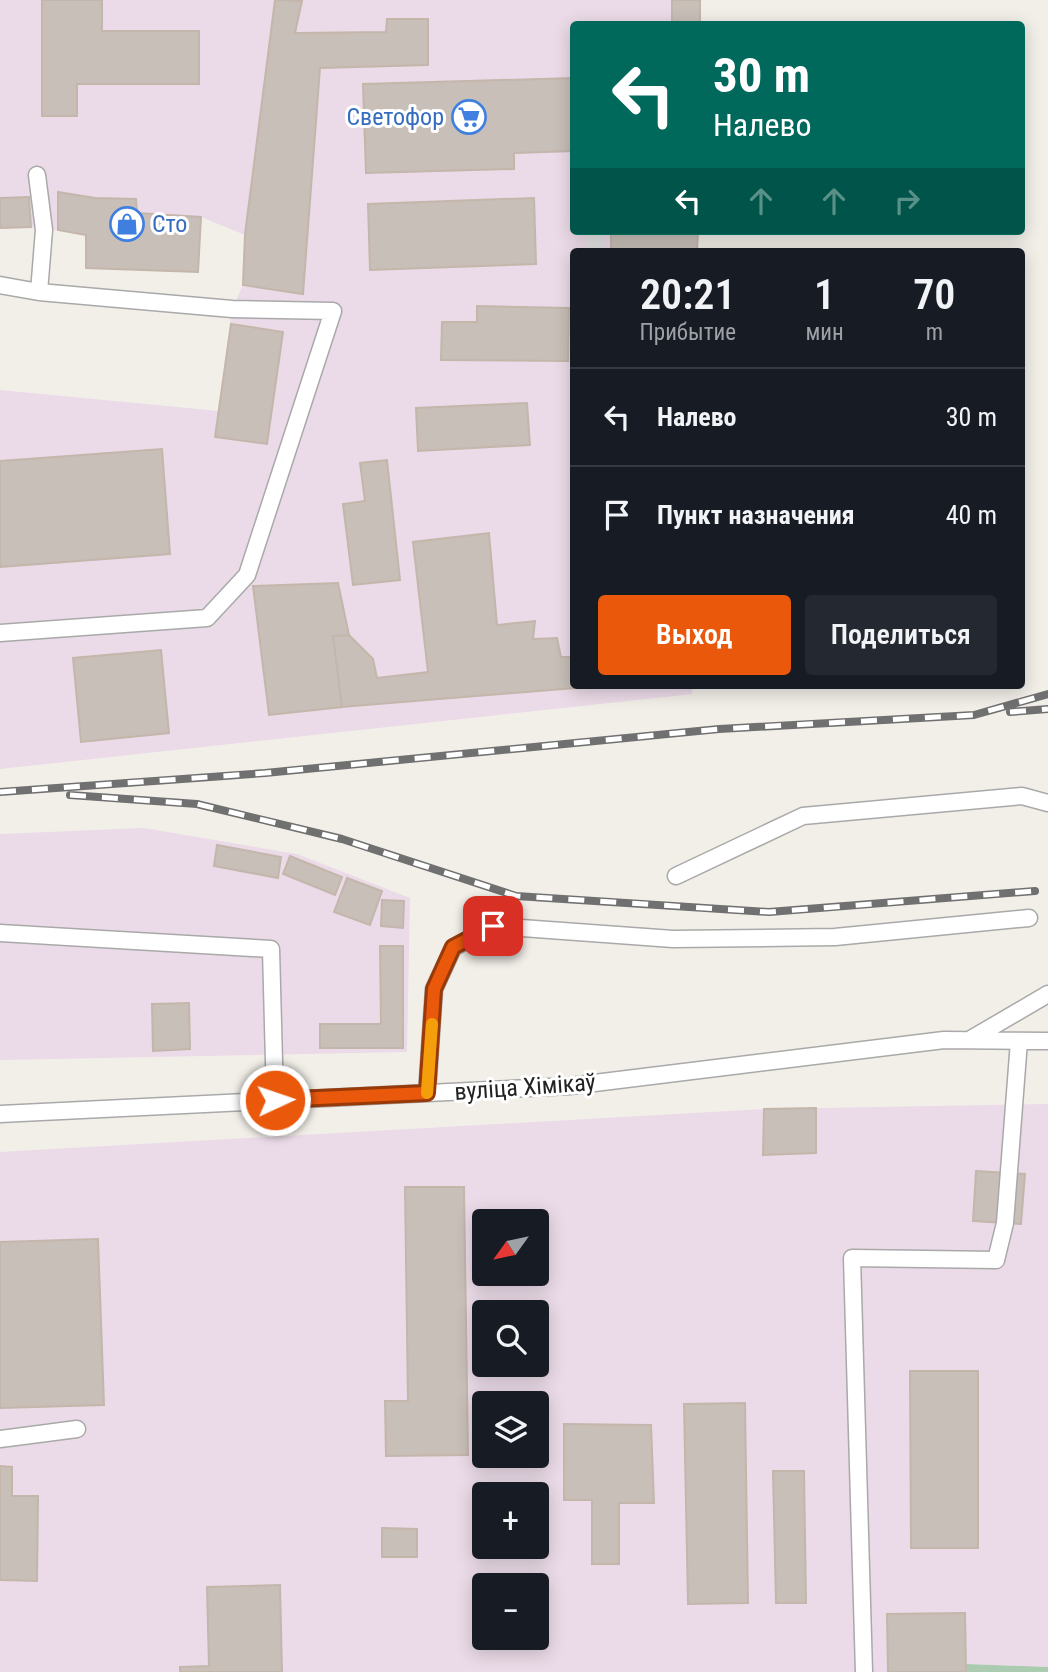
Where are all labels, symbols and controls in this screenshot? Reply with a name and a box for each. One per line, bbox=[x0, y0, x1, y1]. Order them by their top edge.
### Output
text: 30 m bbox=[713, 47, 810, 104]
icon: left bbox=[598, 49, 689, 140]
supermarket icon: Светофор bbox=[450, 98, 488, 136]
place label: Светофор bbox=[346, 103, 444, 131]
text: Налево bbox=[713, 106, 812, 144]
icon: left bbox=[669, 182, 707, 220]
icon: ahead bbox=[742, 182, 780, 220]
icon: ahead bbox=[815, 182, 853, 220]
icon: right bbox=[888, 182, 926, 220]
shop icon: Сто bbox=[108, 205, 146, 243]
place label: Сто bbox=[152, 210, 187, 238]
text: 20:21 bbox=[640, 270, 736, 319]
text: 1 bbox=[814, 270, 835, 319]
text: 70 bbox=[913, 270, 955, 319]
text: Прибытие bbox=[640, 319, 736, 346]
text: мин bbox=[805, 319, 844, 346]
text: m bbox=[926, 319, 943, 346]
icon: left bbox=[598, 398, 636, 436]
text: Налево bbox=[657, 402, 737, 432]
text: 30 m bbox=[946, 402, 997, 432]
icon: arrive bbox=[598, 496, 636, 534]
text: Пункт назначения bbox=[657, 500, 855, 530]
text: 40 m bbox=[946, 500, 997, 530]
button: Выход bbox=[598, 595, 791, 675]
button: Поделиться bbox=[805, 595, 997, 675]
pin bbox=[463, 896, 523, 956]
icon: arrive bbox=[474, 907, 512, 945]
position arrow bbox=[238, 1063, 312, 1137]
street label: вуліца Хімікаў bbox=[453, 1068, 597, 1106]
north arrow bbox=[472, 1209, 550, 1286]
map controls bbox=[472, 1209, 549, 1650]
button: search bbox=[472, 1300, 549, 1377]
button: layers bbox=[472, 1391, 549, 1468]
button: + bbox=[472, 1482, 549, 1559]
button: − bbox=[472, 1573, 549, 1650]

